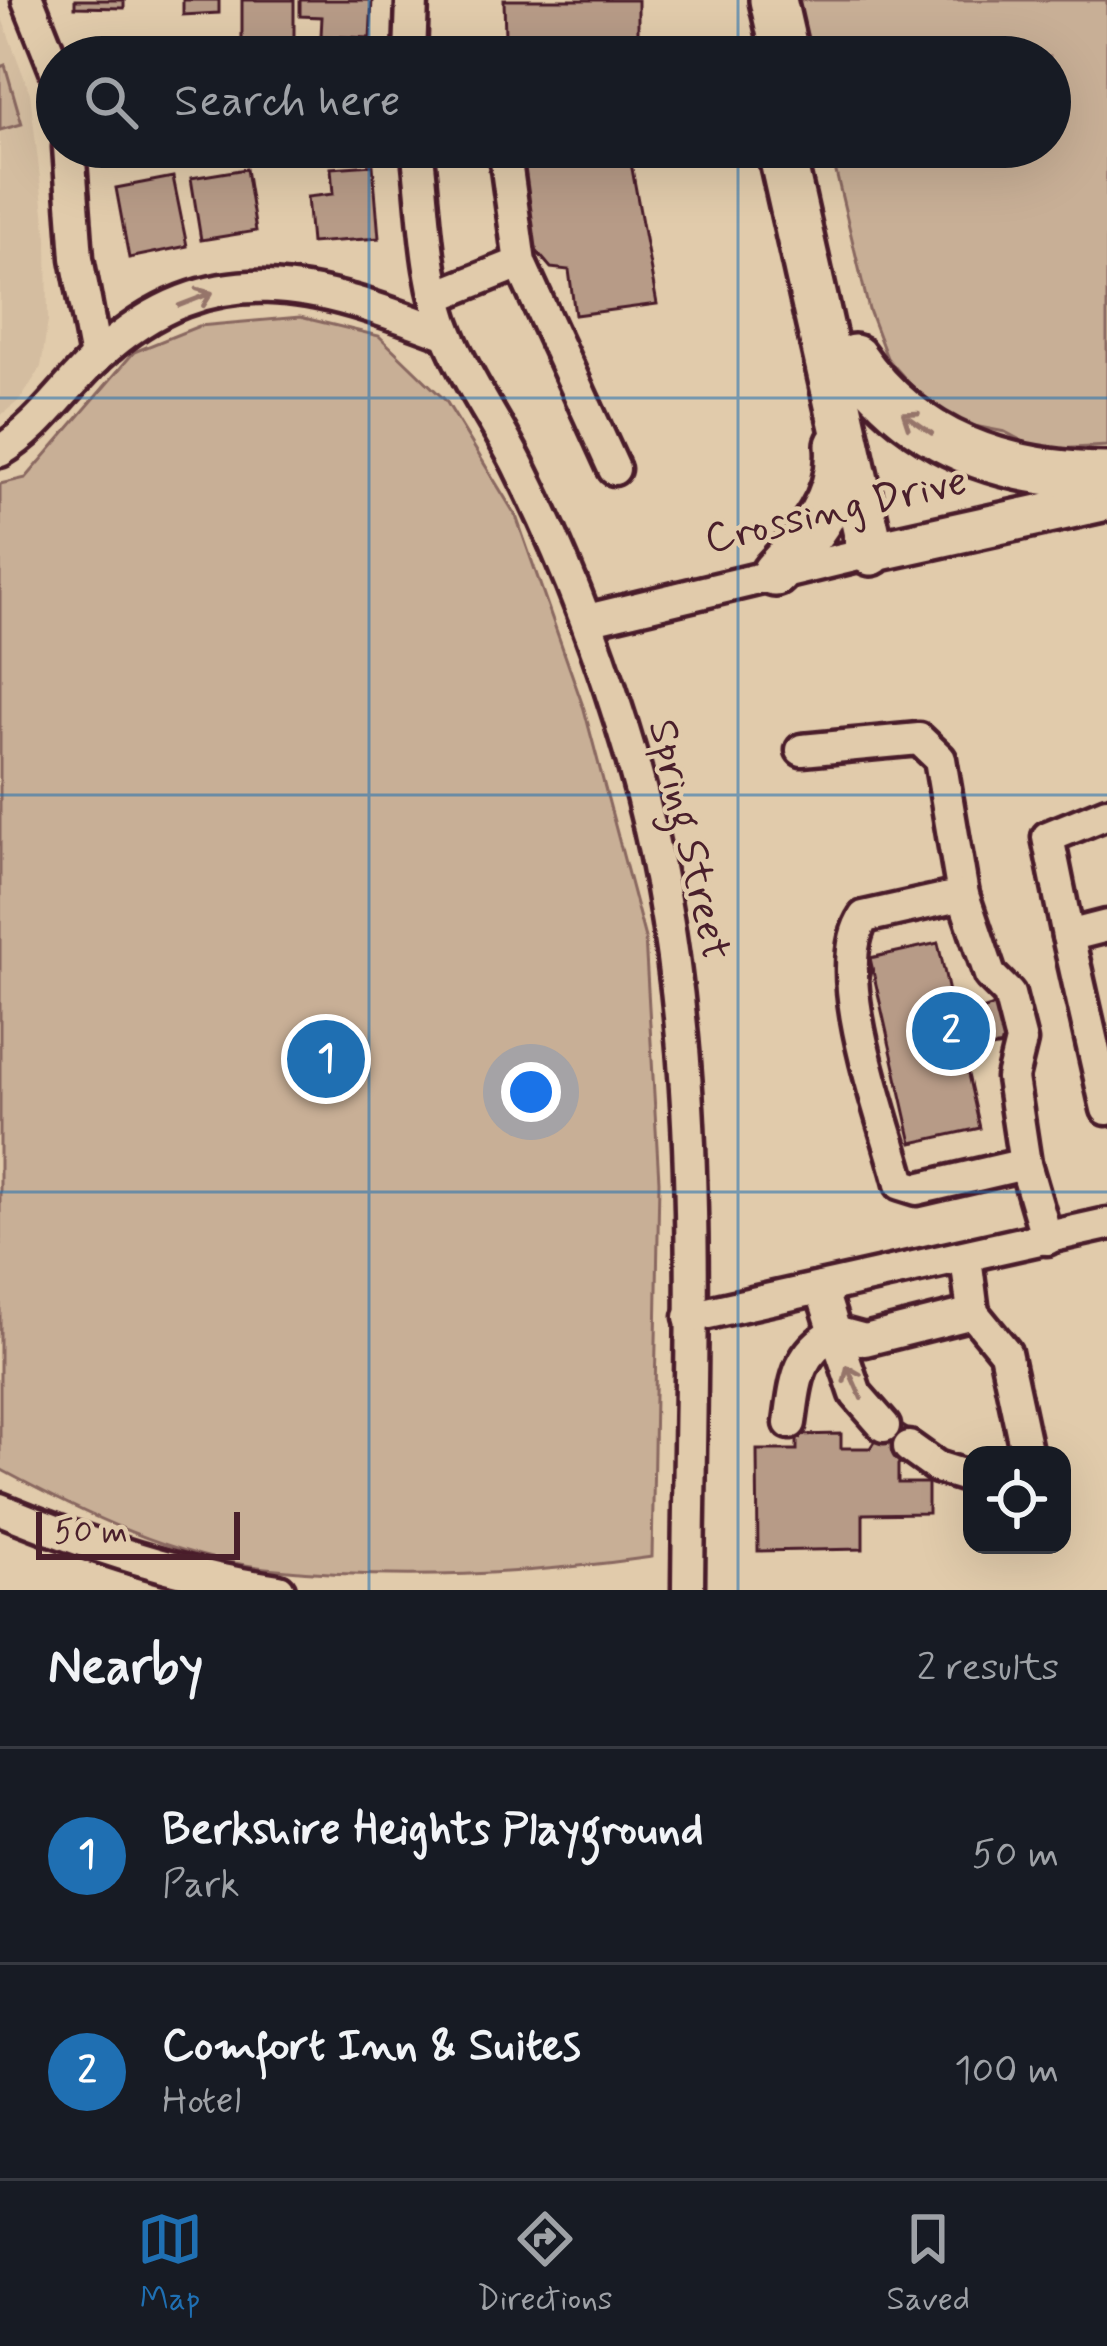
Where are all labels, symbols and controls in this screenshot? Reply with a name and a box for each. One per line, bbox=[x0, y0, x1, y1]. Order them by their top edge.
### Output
search box bbox=[36, 36, 1071, 168]
icon: search bbox=[78, 69, 144, 135]
text: Search here bbox=[174, 73, 401, 132]
one-way arrow bbox=[176, 287, 213, 309]
one-way arrow bbox=[901, 411, 934, 436]
street label: Crossing Drive bbox=[700, 454, 972, 568]
street label: Spring Street bbox=[630, 714, 742, 967]
pin: 2 bbox=[912, 986, 990, 1076]
pin: 1 bbox=[287, 1014, 365, 1104]
your location bbox=[501, 1062, 561, 1122]
one-way arrow bbox=[842, 1364, 863, 1401]
map controls bbox=[963, 1446, 1071, 1554]
button: locate bbox=[963, 1446, 1071, 1554]
scale bar bbox=[36, 1506, 240, 1559]
text: 50 m bbox=[54, 1511, 128, 1555]
text: Nearby bbox=[48, 1635, 203, 1701]
text: 2 results bbox=[917, 1643, 1059, 1694]
text: Berkshire Heights Playground bbox=[162, 1801, 703, 1860]
text: 1 bbox=[78, 1830, 96, 1881]
text: 50 m bbox=[972, 1830, 1059, 1881]
text: Park bbox=[162, 1860, 240, 1911]
text: Comfort Inn & Suites bbox=[162, 2017, 581, 2076]
text: 2 bbox=[77, 2046, 97, 2097]
text: 100 m bbox=[954, 2046, 1059, 2097]
text: Hotel bbox=[162, 2076, 241, 2127]
tab: Map bbox=[137, 2206, 203, 2322]
tab: Directions bbox=[477, 2206, 613, 2322]
tab: Saved bbox=[887, 2206, 970, 2322]

